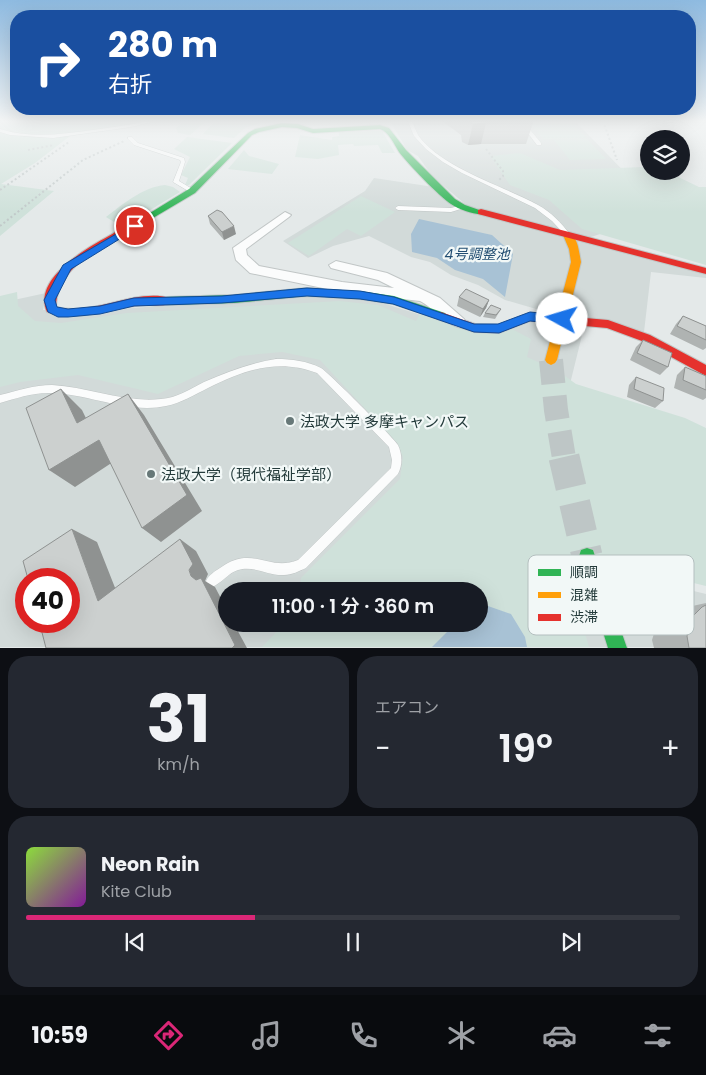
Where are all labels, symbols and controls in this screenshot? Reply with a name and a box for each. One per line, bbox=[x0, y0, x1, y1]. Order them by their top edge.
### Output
text: 280 m bbox=[108, 20, 218, 69]
icon: right bbox=[25, 30, 90, 95]
text: 右折 bbox=[108, 69, 152, 100]
map controls bbox=[640, 130, 690, 180]
button: layers bbox=[640, 130, 690, 180]
pin bbox=[114, 205, 156, 247]
icon: arrive bbox=[121, 212, 149, 240]
water label: 4号調整池 bbox=[445, 244, 511, 264]
position arrow bbox=[535, 292, 587, 344]
place label: 法政大学 多摩キャンパス bbox=[300, 411, 469, 432]
marker: 法政大学 多摩キャンパス bbox=[284, 415, 296, 427]
place label: 法政大学（現代福祉学部） bbox=[161, 464, 341, 485]
marker: 法政大学（現代福祉学部） bbox=[145, 468, 157, 480]
legend bbox=[528, 555, 694, 635]
text: 順調 bbox=[570, 562, 598, 582]
speed limit sign: 40 bbox=[15, 568, 80, 633]
text: 混雑 bbox=[570, 585, 598, 605]
text: 11:00 · 1 分 · 360 m bbox=[272, 593, 434, 620]
text: 渋滞 bbox=[570, 607, 598, 627]
text: 31 bbox=[147, 674, 210, 765]
text: エアコン bbox=[375, 696, 439, 719]
text: 19° bbox=[498, 722, 553, 775]
text: − bbox=[375, 729, 390, 768]
text: + bbox=[661, 729, 680, 768]
text: km/h bbox=[157, 753, 200, 776]
text: Neon Rain bbox=[101, 851, 200, 878]
text: Kite Club bbox=[101, 880, 172, 903]
icon: previous bbox=[121, 928, 149, 956]
icon: pause bbox=[339, 928, 367, 956]
icon: next bbox=[557, 928, 585, 956]
icon: directions bbox=[151, 1018, 186, 1053]
icon: music bbox=[249, 1018, 284, 1053]
icon: phone bbox=[346, 1018, 381, 1053]
icon: climate bbox=[444, 1018, 479, 1053]
icon: car bbox=[542, 1018, 577, 1053]
icon: filters bbox=[640, 1018, 675, 1053]
text: 10:59 bbox=[31, 1020, 88, 1051]

